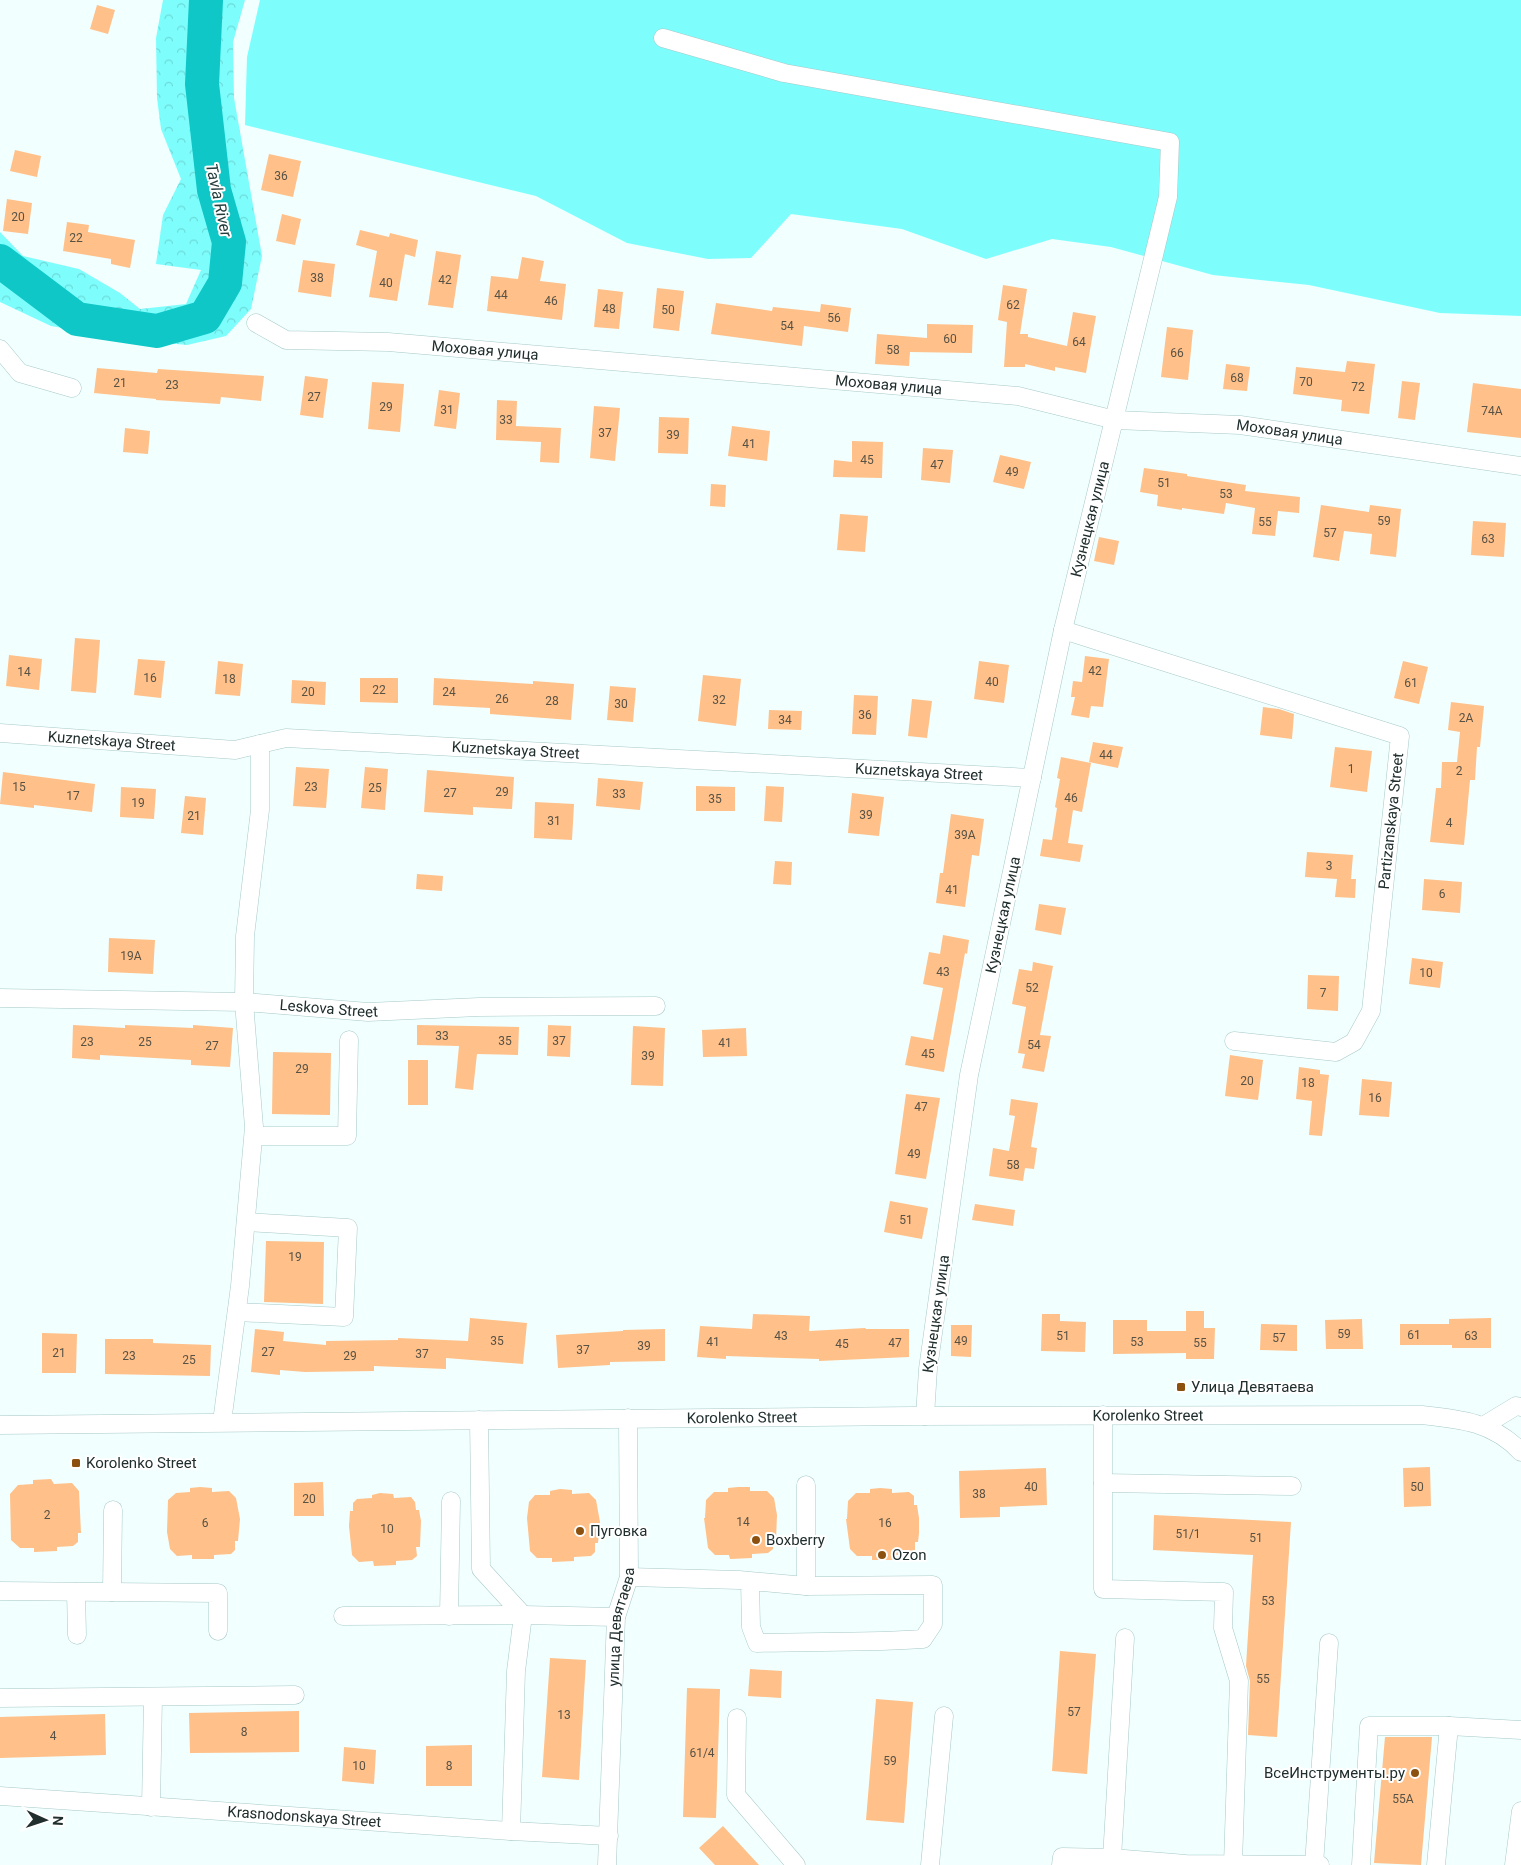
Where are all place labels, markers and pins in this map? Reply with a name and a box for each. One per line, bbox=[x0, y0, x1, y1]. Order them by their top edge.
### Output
place label: Улица Девятаева bbox=[1191, 1378, 1314, 1396]
marker: Улица Девятаева bbox=[1175, 1381, 1187, 1393]
place label: Korolenko Street bbox=[86, 1454, 197, 1472]
marker: Korolenko Street bbox=[70, 1457, 82, 1469]
place label: Пуговка bbox=[590, 1522, 647, 1540]
marker: Пуговка bbox=[574, 1525, 586, 1537]
place label: Boxberry bbox=[766, 1531, 825, 1549]
marker: Boxberry bbox=[750, 1534, 762, 1546]
place label: Ozon bbox=[892, 1546, 926, 1564]
marker: Ozon bbox=[876, 1549, 888, 1561]
place label: ВсеИнструменты.ру bbox=[1264, 1764, 1405, 1782]
marker: ВсеИнструменты.ру bbox=[1409, 1767, 1421, 1779]

